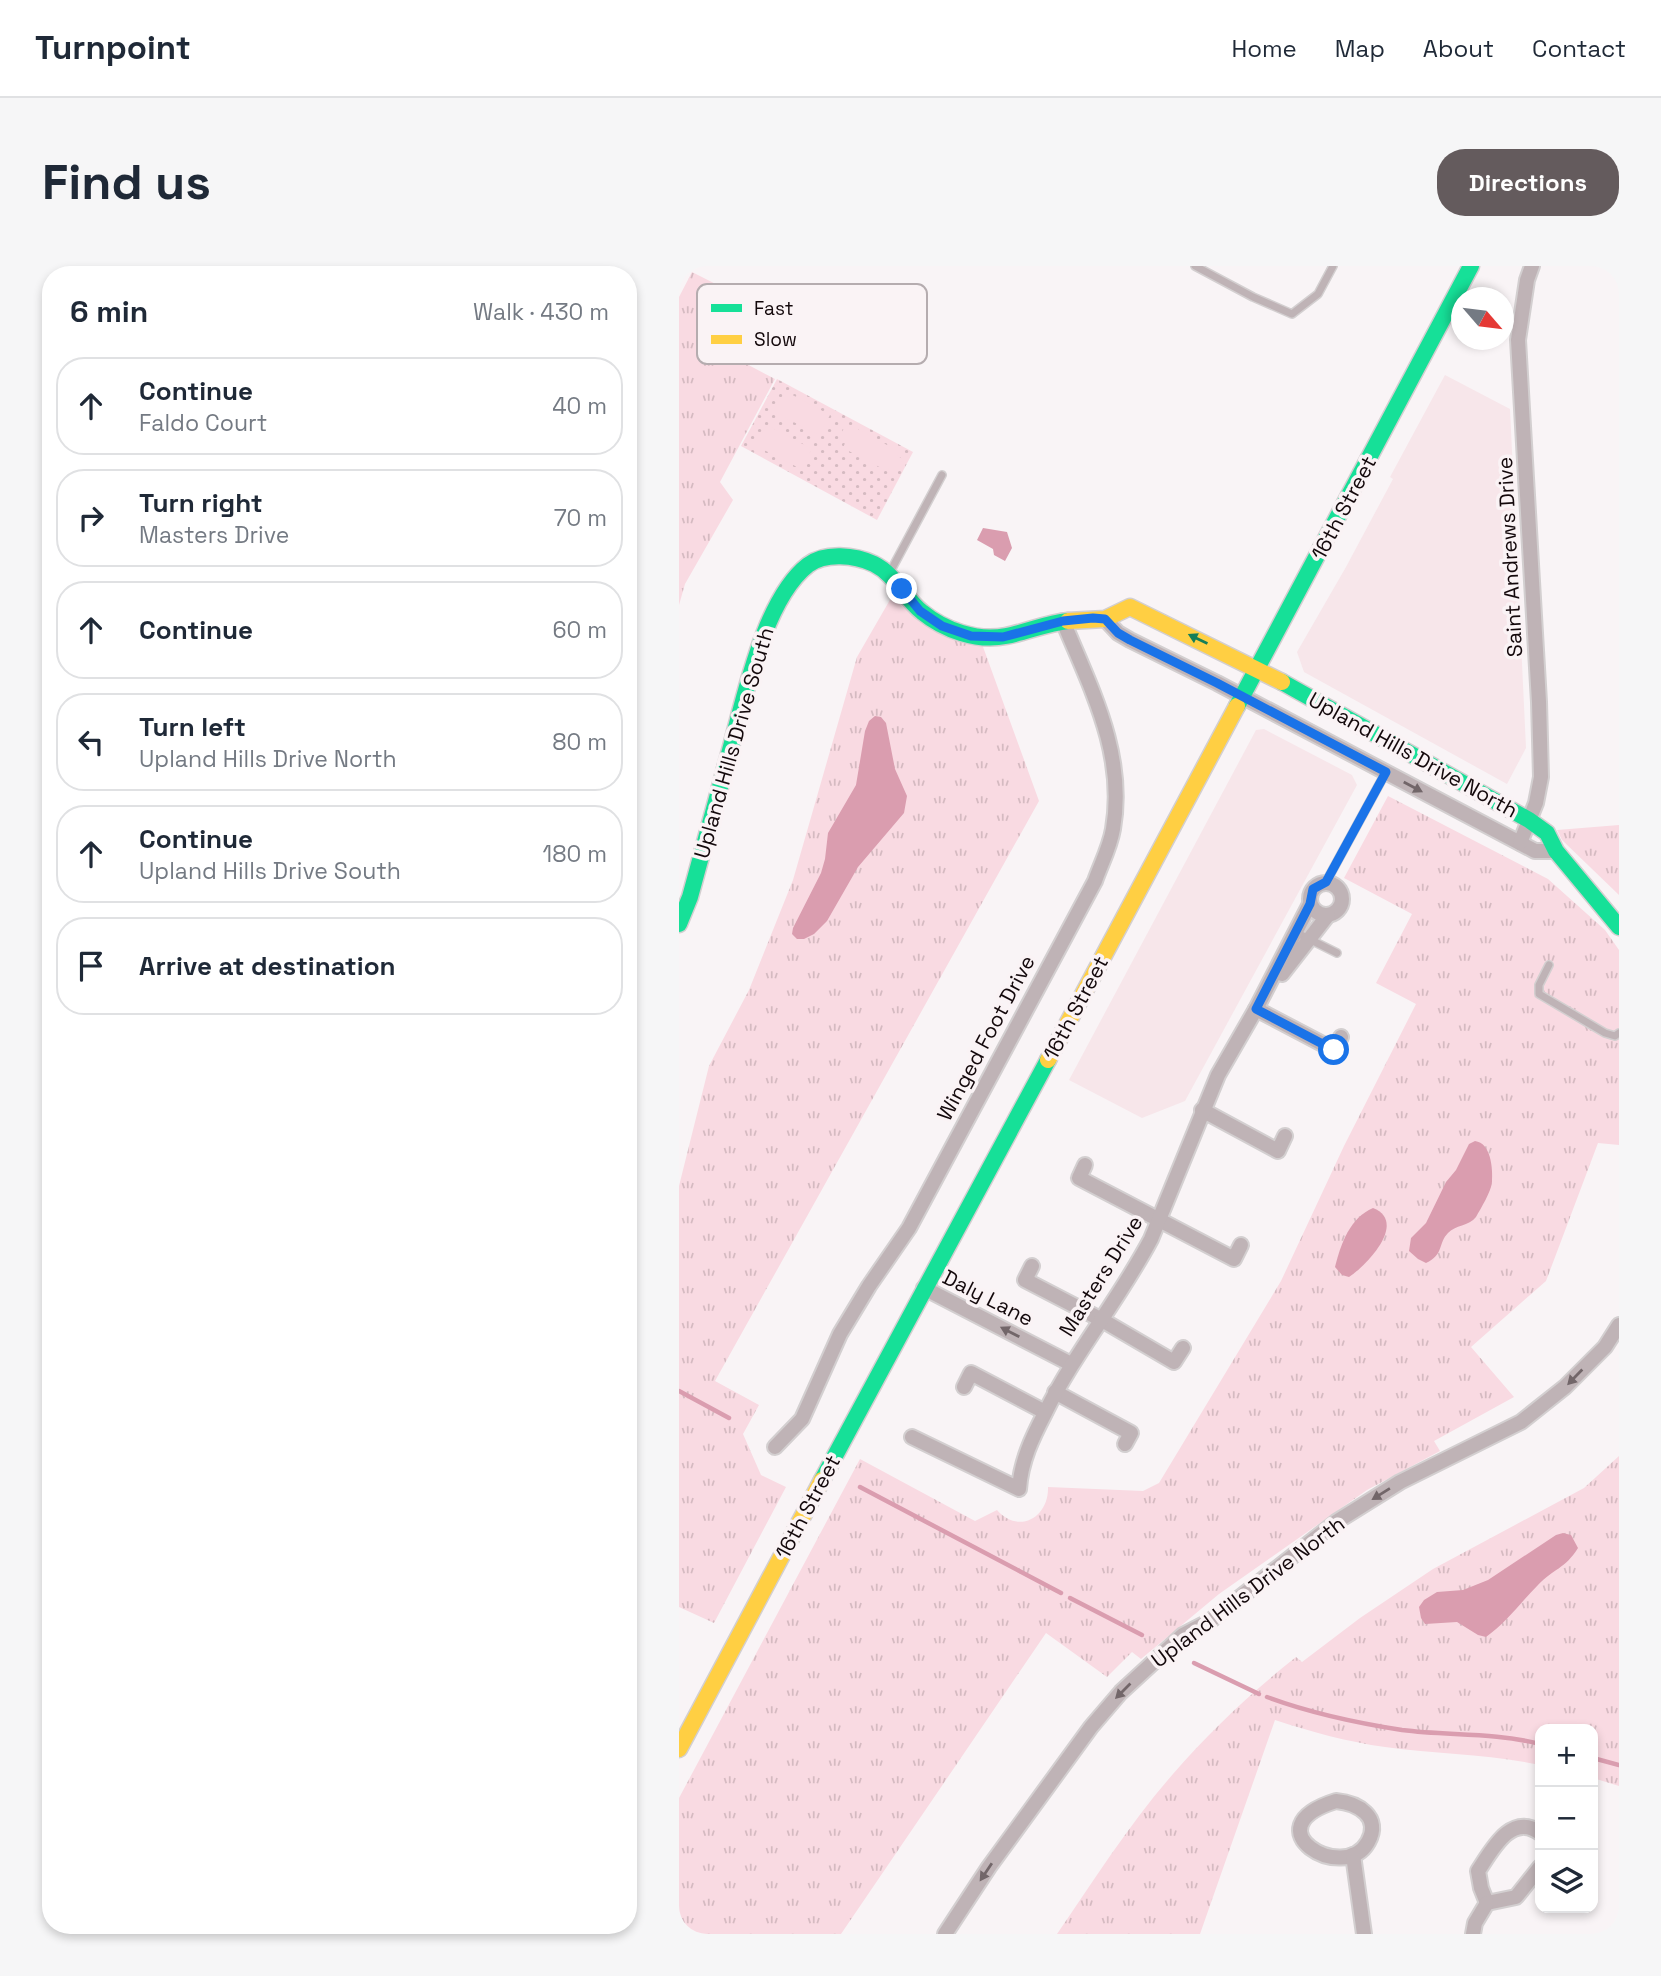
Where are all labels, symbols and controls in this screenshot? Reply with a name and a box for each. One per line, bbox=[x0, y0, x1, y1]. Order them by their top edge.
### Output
text: Turnpoint bbox=[35, 27, 191, 69]
text: Home bbox=[1231, 33, 1297, 64]
text: Map bbox=[1335, 33, 1385, 64]
text: About bbox=[1423, 33, 1494, 64]
text: Contact bbox=[1532, 33, 1626, 64]
button: Directions bbox=[1437, 149, 1619, 216]
text: Find us bbox=[42, 151, 211, 213]
legend bbox=[697, 284, 927, 364]
north arrow bbox=[1451, 287, 1514, 350]
text: 6 min bbox=[70, 292, 148, 331]
text: Fast bbox=[754, 296, 794, 321]
text: Walk · 430 m bbox=[473, 297, 609, 327]
text: Slow bbox=[754, 327, 797, 352]
text: Continue bbox=[139, 374, 253, 408]
icon: ahead bbox=[72, 387, 110, 425]
text: 40 m bbox=[552, 391, 607, 421]
text: Faldo Court bbox=[139, 408, 267, 438]
street label: 16th Street bbox=[1305, 451, 1382, 564]
street label: Saint Andrews Drive bbox=[1491, 456, 1528, 658]
text: Turn right bbox=[139, 486, 263, 520]
icon: right bbox=[72, 499, 110, 537]
text: 70 m bbox=[554, 503, 607, 533]
text: Masters Drive bbox=[139, 520, 289, 550]
route end bbox=[886, 573, 917, 604]
icon: ahead bbox=[72, 611, 110, 649]
text: Continue bbox=[139, 613, 253, 647]
text: 60 m bbox=[552, 615, 607, 645]
street label: Upland Hills Drive South bbox=[688, 624, 779, 862]
one-way arrow bbox=[1188, 634, 1208, 645]
street label: Upland Hills Drive North bbox=[1304, 686, 1523, 823]
text: Turn left bbox=[139, 710, 246, 744]
icon: left bbox=[72, 723, 110, 761]
text: 80 m bbox=[552, 727, 607, 757]
text: Upland Hills Drive North bbox=[139, 744, 397, 774]
one-way arrow bbox=[1403, 781, 1423, 792]
text: Continue bbox=[139, 822, 253, 856]
icon: ahead bbox=[72, 835, 110, 873]
text: 180 m bbox=[543, 839, 607, 869]
text: Upland Hills Drive South bbox=[139, 856, 401, 886]
icon: arrive bbox=[72, 947, 110, 985]
text: Arrive at destination bbox=[139, 949, 396, 983]
street label: Winged Foot Drive bbox=[931, 950, 1041, 1125]
street label: 16th Street bbox=[1037, 951, 1114, 1064]
route start bbox=[1318, 1034, 1349, 1065]
street label: Masters Drive bbox=[1053, 1210, 1148, 1341]
street label: Daly Lane bbox=[938, 1263, 1038, 1332]
one-way arrow bbox=[1000, 1327, 1020, 1338]
one-way arrow bbox=[1568, 1368, 1584, 1385]
street label: 16th Street bbox=[769, 1450, 846, 1563]
one-way arrow bbox=[1372, 1487, 1391, 1500]
street label: Upland Hills Drive North bbox=[1146, 1510, 1350, 1673]
one-way arrow bbox=[1115, 1682, 1132, 1699]
map controls bbox=[1535, 1724, 1598, 1913]
button: + bbox=[1535, 1724, 1598, 1787]
button: − bbox=[1535, 1787, 1598, 1850]
button: layers bbox=[1535, 1850, 1598, 1913]
one-way arrow bbox=[980, 1862, 993, 1881]

